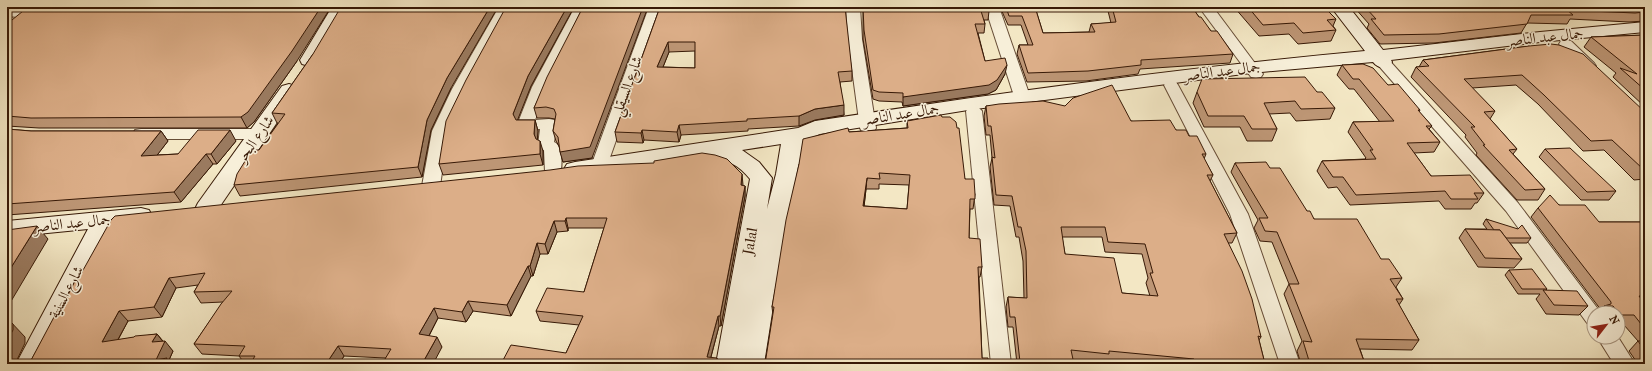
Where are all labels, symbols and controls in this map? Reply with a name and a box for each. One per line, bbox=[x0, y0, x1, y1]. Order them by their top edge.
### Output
street label: جمال عبد الناصر bbox=[1504, 24, 1584, 51]
street label: شارع السيقلي bbox=[608, 53, 651, 120]
street label: جمال عبد الناصر bbox=[1181, 57, 1261, 86]
street label: جمال عبد الناصر bbox=[860, 99, 941, 130]
street label: شارع البحر bbox=[231, 112, 281, 170]
street label: جمال عبد الناصر bbox=[31, 210, 111, 237]
street label: Jalal bbox=[739, 226, 761, 257]
street label: شارع السنية bbox=[45, 263, 91, 323]
north arrow bbox=[1586, 305, 1626, 345]
text: N bbox=[1606, 313, 1622, 328]

